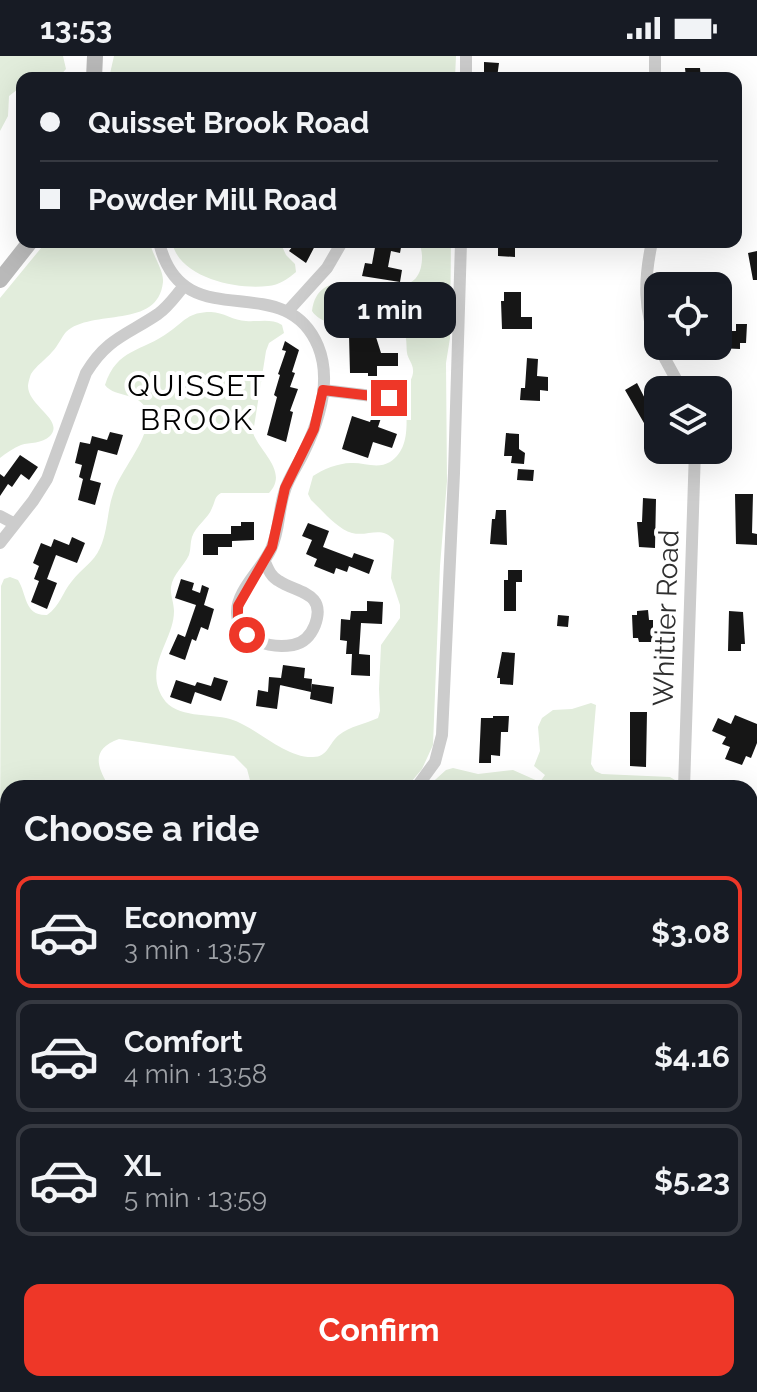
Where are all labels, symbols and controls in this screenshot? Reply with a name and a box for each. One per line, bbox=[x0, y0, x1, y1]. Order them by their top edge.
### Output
text: 13:53 bbox=[40, 11, 112, 46]
text: Quisset Brook Road bbox=[88, 105, 369, 140]
text: Powder Mill Road bbox=[88, 182, 337, 217]
map controls bbox=[644, 272, 732, 464]
button: locate bbox=[644, 272, 732, 360]
callout: 1 min bbox=[323, 282, 455, 338]
text: 1 min bbox=[357, 295, 423, 325]
district label: QUISSET BROOK bbox=[127, 368, 267, 437]
button: layers bbox=[644, 376, 732, 464]
route end bbox=[371, 380, 407, 416]
street label: Whittier Road bbox=[646, 529, 686, 707]
route start bbox=[229, 617, 265, 653]
text: Choose a ride bbox=[24, 807, 259, 849]
icon: car bbox=[28, 896, 100, 968]
text: Economy bbox=[124, 900, 257, 935]
text: $3.08 bbox=[651, 915, 730, 950]
text: 3 min · 13:57 bbox=[124, 935, 265, 965]
icon: car bbox=[28, 1020, 100, 1092]
text: Comfort bbox=[124, 1024, 243, 1059]
text: $4.16 bbox=[654, 1039, 730, 1074]
text: 4 min · 13:58 bbox=[124, 1059, 267, 1089]
icon: car bbox=[28, 1144, 100, 1216]
text: XL bbox=[124, 1148, 161, 1183]
text: $5.23 bbox=[654, 1163, 730, 1198]
text: 5 min · 13:59 bbox=[124, 1183, 267, 1213]
button: Confirm bbox=[24, 1284, 734, 1376]

